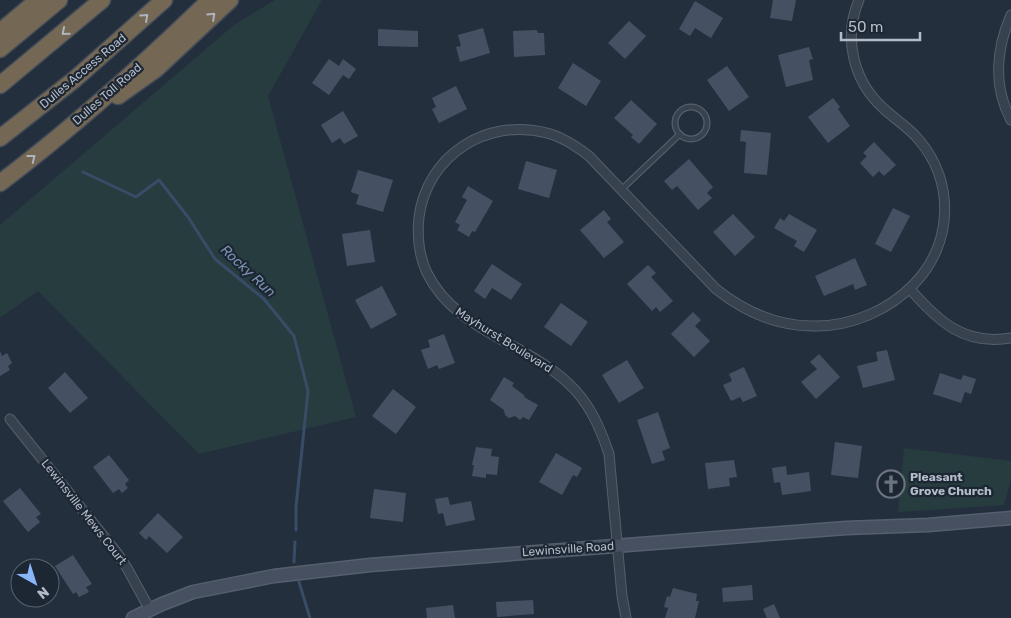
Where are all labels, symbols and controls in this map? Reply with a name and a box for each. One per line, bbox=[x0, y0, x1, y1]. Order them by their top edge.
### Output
scale bar bbox=[841, 10, 920, 42]
one-way arrow bbox=[207, 13, 216, 22]
one-way arrow bbox=[140, 14, 149, 23]
text: 50 m bbox=[848, 18, 883, 36]
one-way arrow bbox=[62, 26, 71, 35]
street label: Dulles Access Road bbox=[37, 31, 129, 111]
street label: Dulles Toll Road bbox=[70, 60, 144, 128]
one-way arrow bbox=[26, 155, 35, 163]
water label: Rocky Run bbox=[217, 241, 279, 301]
street label: Mayhurst Boulevard bbox=[453, 304, 555, 376]
street label: Lewinsville Mews Court bbox=[38, 457, 130, 568]
church icon: Pleasant Grove Church bbox=[876, 469, 906, 499]
place label: Pleasant Grove Church bbox=[910, 470, 992, 498]
street label: Lewinsville Road bbox=[521, 539, 615, 559]
north arrow bbox=[10, 558, 60, 608]
text: N bbox=[34, 583, 52, 602]

